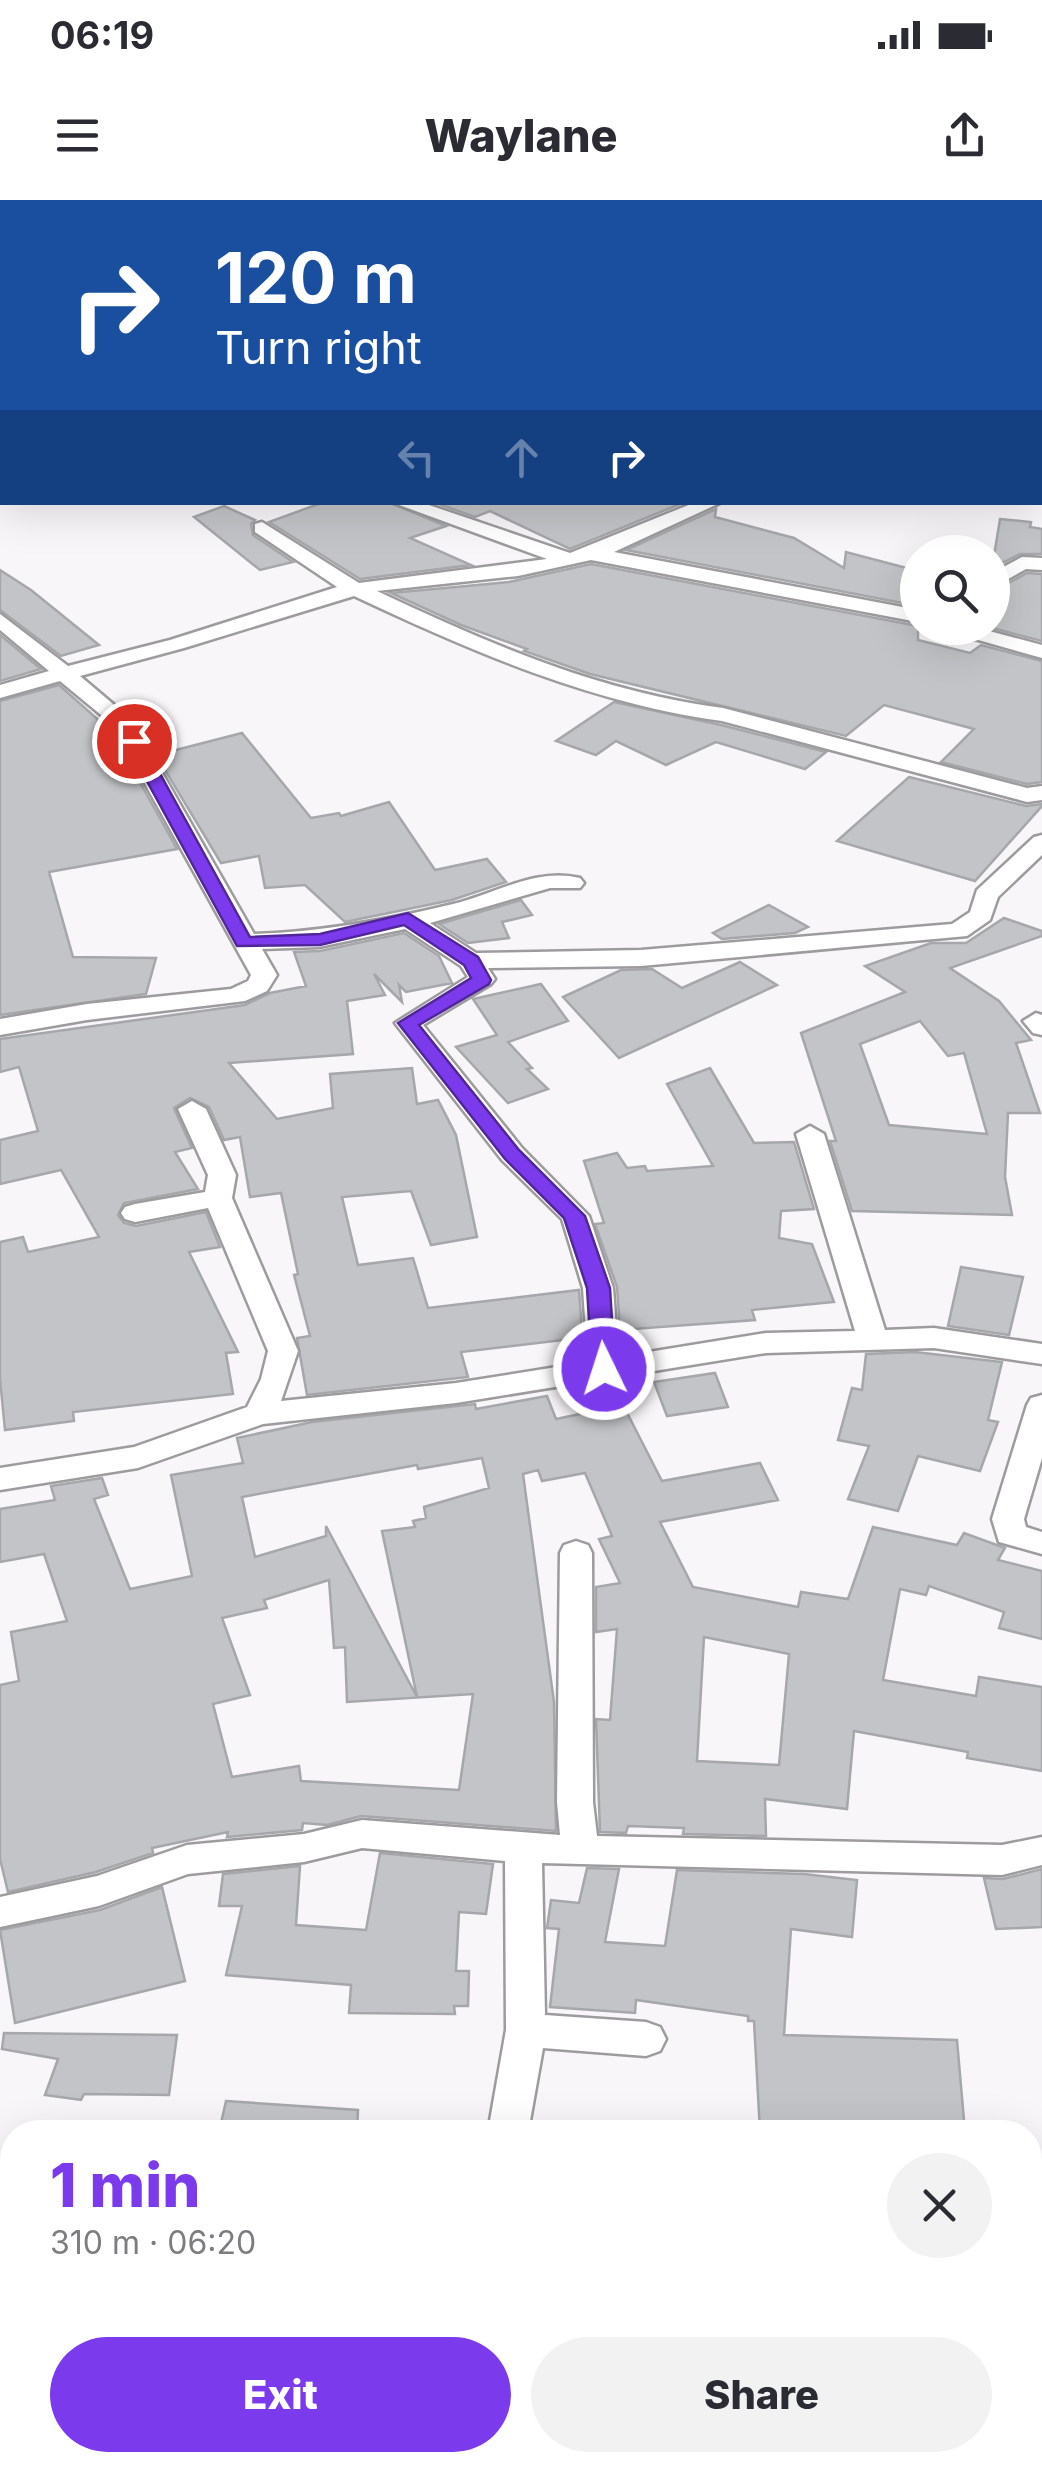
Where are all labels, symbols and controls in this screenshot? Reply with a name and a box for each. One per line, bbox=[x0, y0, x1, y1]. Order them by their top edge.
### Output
text: 06:19 bbox=[50, 12, 154, 58]
icon: menu bbox=[50, 108, 105, 163]
text: Waylane bbox=[424, 108, 618, 163]
icon: share bbox=[937, 108, 992, 163]
text: 120 m bbox=[215, 235, 417, 320]
icon: right bbox=[50, 240, 180, 370]
text: Turn right bbox=[215, 320, 422, 375]
icon: left bbox=[389, 430, 444, 485]
icon: ahead bbox=[494, 430, 549, 485]
icon: right bbox=[599, 430, 654, 485]
map controls bbox=[900, 535, 1010, 645]
button: search bbox=[900, 535, 1010, 645]
pin bbox=[92, 699, 177, 784]
icon: arrive bbox=[107, 714, 162, 769]
position arrow bbox=[552, 1317, 656, 1421]
text: 1 min bbox=[50, 2149, 200, 2221]
button: close bbox=[887, 2153, 992, 2258]
text: 310 m · 06:20 bbox=[50, 2223, 256, 2262]
button: Exit bbox=[50, 2337, 511, 2452]
button: Share bbox=[531, 2337, 992, 2452]

